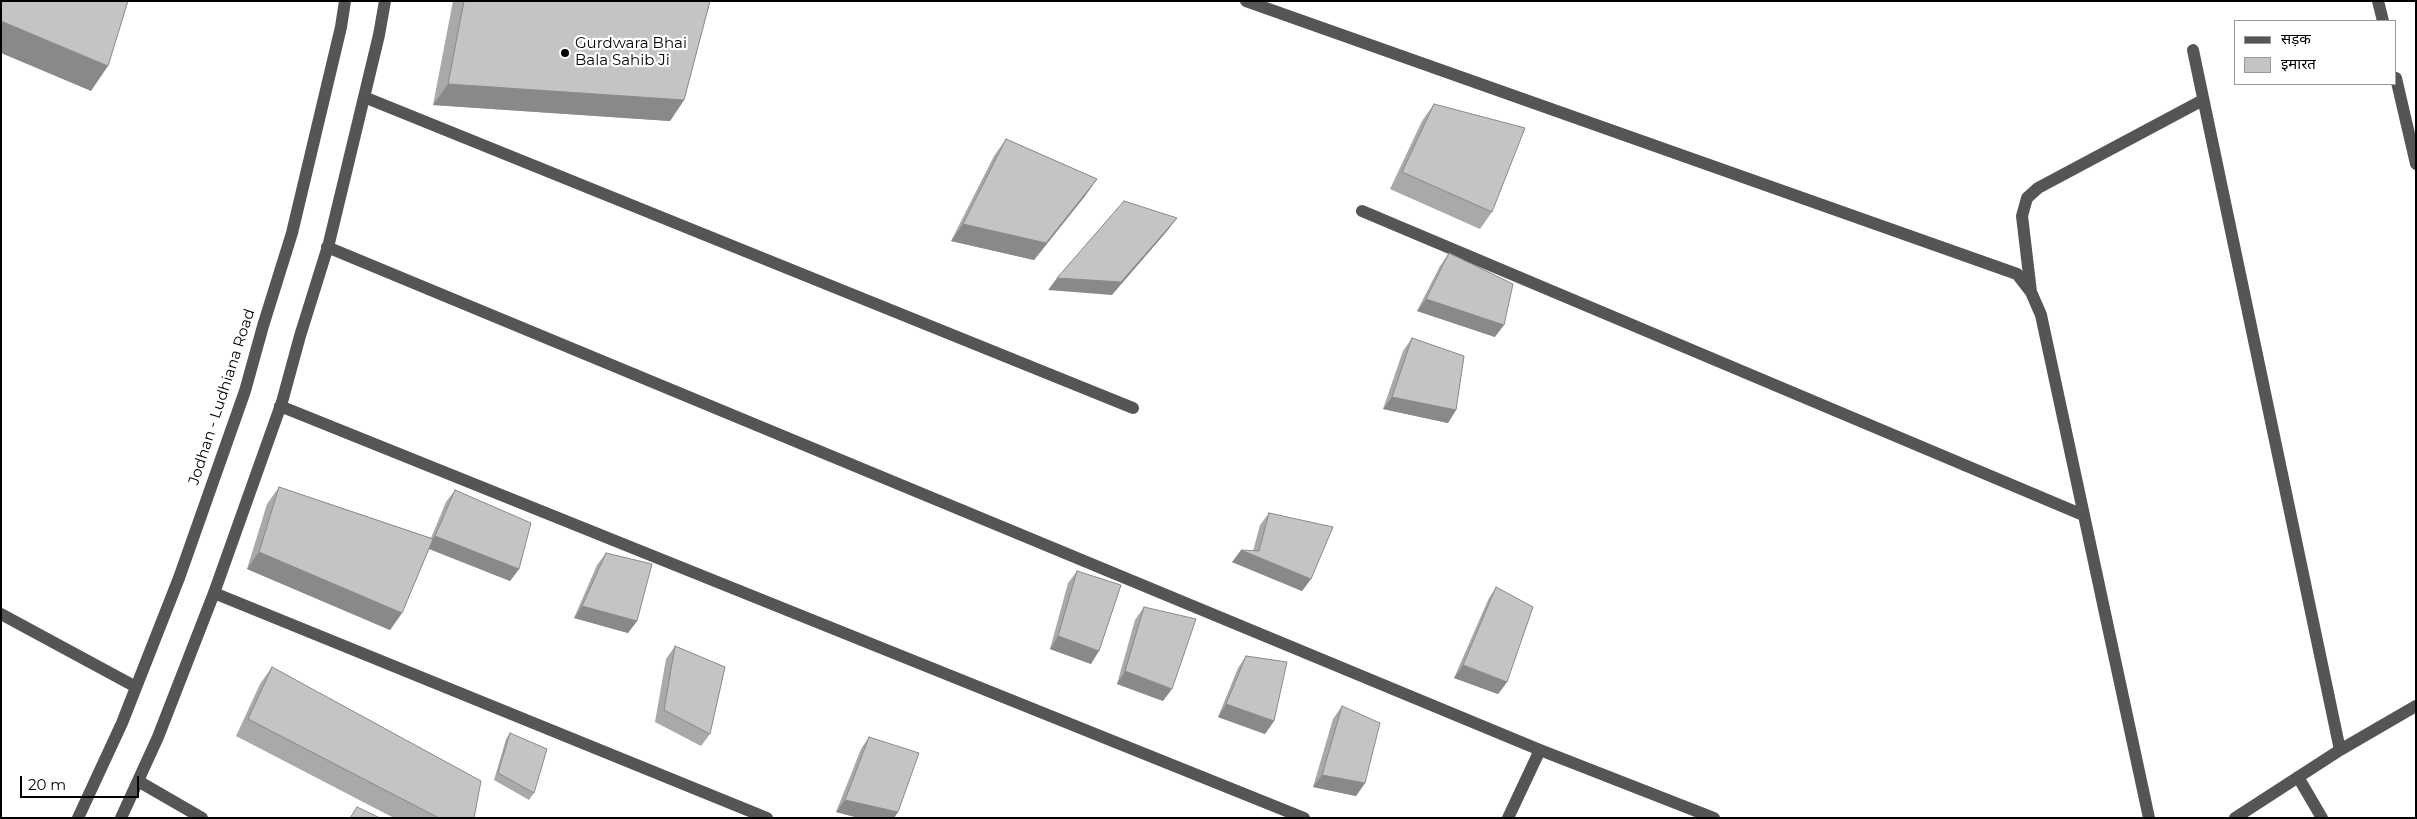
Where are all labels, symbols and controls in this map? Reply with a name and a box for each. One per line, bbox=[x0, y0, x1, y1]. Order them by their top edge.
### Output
legend bbox=[2234, 20, 2397, 85]
text: सड़क bbox=[2281, 29, 2311, 48]
place label: Gurdwara Bhai Bala Sahib Ji bbox=[575, 35, 687, 70]
marker: Gurdwara Bhai Bala Sahib Ji bbox=[559, 47, 571, 59]
text: इमारत bbox=[2281, 54, 2316, 73]
street label: Jodhan - Ludhiana Road bbox=[185, 307, 259, 487]
scale bar bbox=[22, 766, 141, 798]
text: 20 m bbox=[28, 775, 66, 794]

